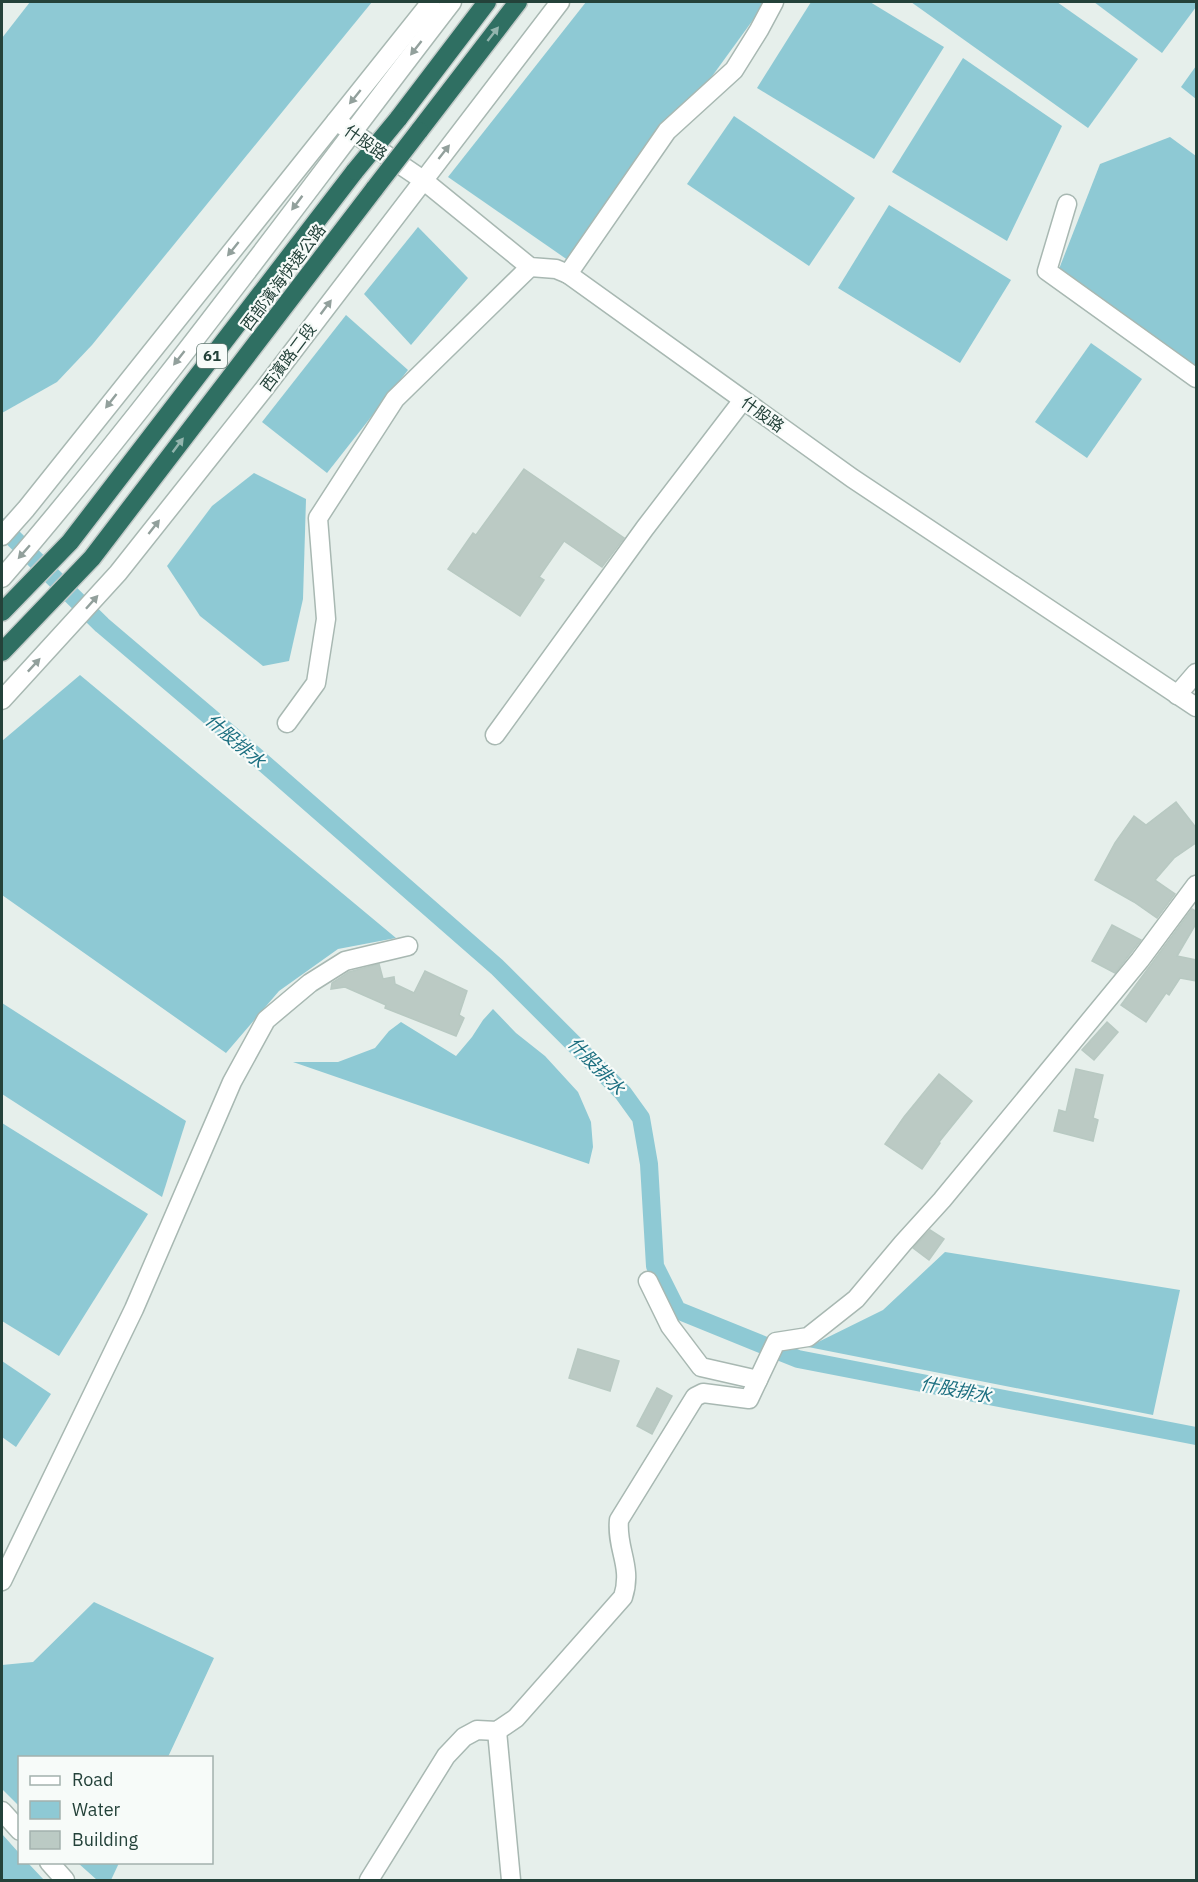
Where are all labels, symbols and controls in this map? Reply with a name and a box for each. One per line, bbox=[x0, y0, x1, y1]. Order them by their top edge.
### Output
one-way arrow bbox=[487, 27, 499, 43]
one-way arrow bbox=[409, 40, 422, 56]
one-way arrow bbox=[349, 89, 362, 105]
street label: 什股路 bbox=[341, 120, 391, 164]
one-way arrow bbox=[438, 144, 451, 160]
one-way arrow bbox=[292, 195, 304, 210]
street label: 西部濱海快速公路 bbox=[236, 220, 330, 334]
one-way arrow bbox=[227, 241, 240, 256]
one-way arrow bbox=[320, 299, 332, 315]
street label: 西濱路二段 bbox=[256, 319, 320, 395]
road number: 61 bbox=[197, 344, 227, 368]
one-way arrow bbox=[173, 350, 186, 366]
street label: 什股路 bbox=[738, 392, 788, 436]
one-way arrow bbox=[105, 393, 118, 409]
one-way arrow bbox=[172, 437, 184, 452]
one-way arrow bbox=[148, 519, 160, 534]
one-way arrow bbox=[18, 544, 31, 559]
one-way arrow bbox=[85, 595, 98, 610]
one-way arrow bbox=[26, 659, 40, 673]
water label: 什股排水 bbox=[201, 708, 271, 774]
water label: 什股排水 bbox=[563, 1032, 630, 1100]
water label: 什股排水 bbox=[919, 1371, 995, 1408]
legend bbox=[18, 1756, 213, 1864]
text: Road bbox=[72, 1768, 113, 1791]
text: Water bbox=[72, 1798, 121, 1821]
text: Building bbox=[72, 1828, 139, 1851]

